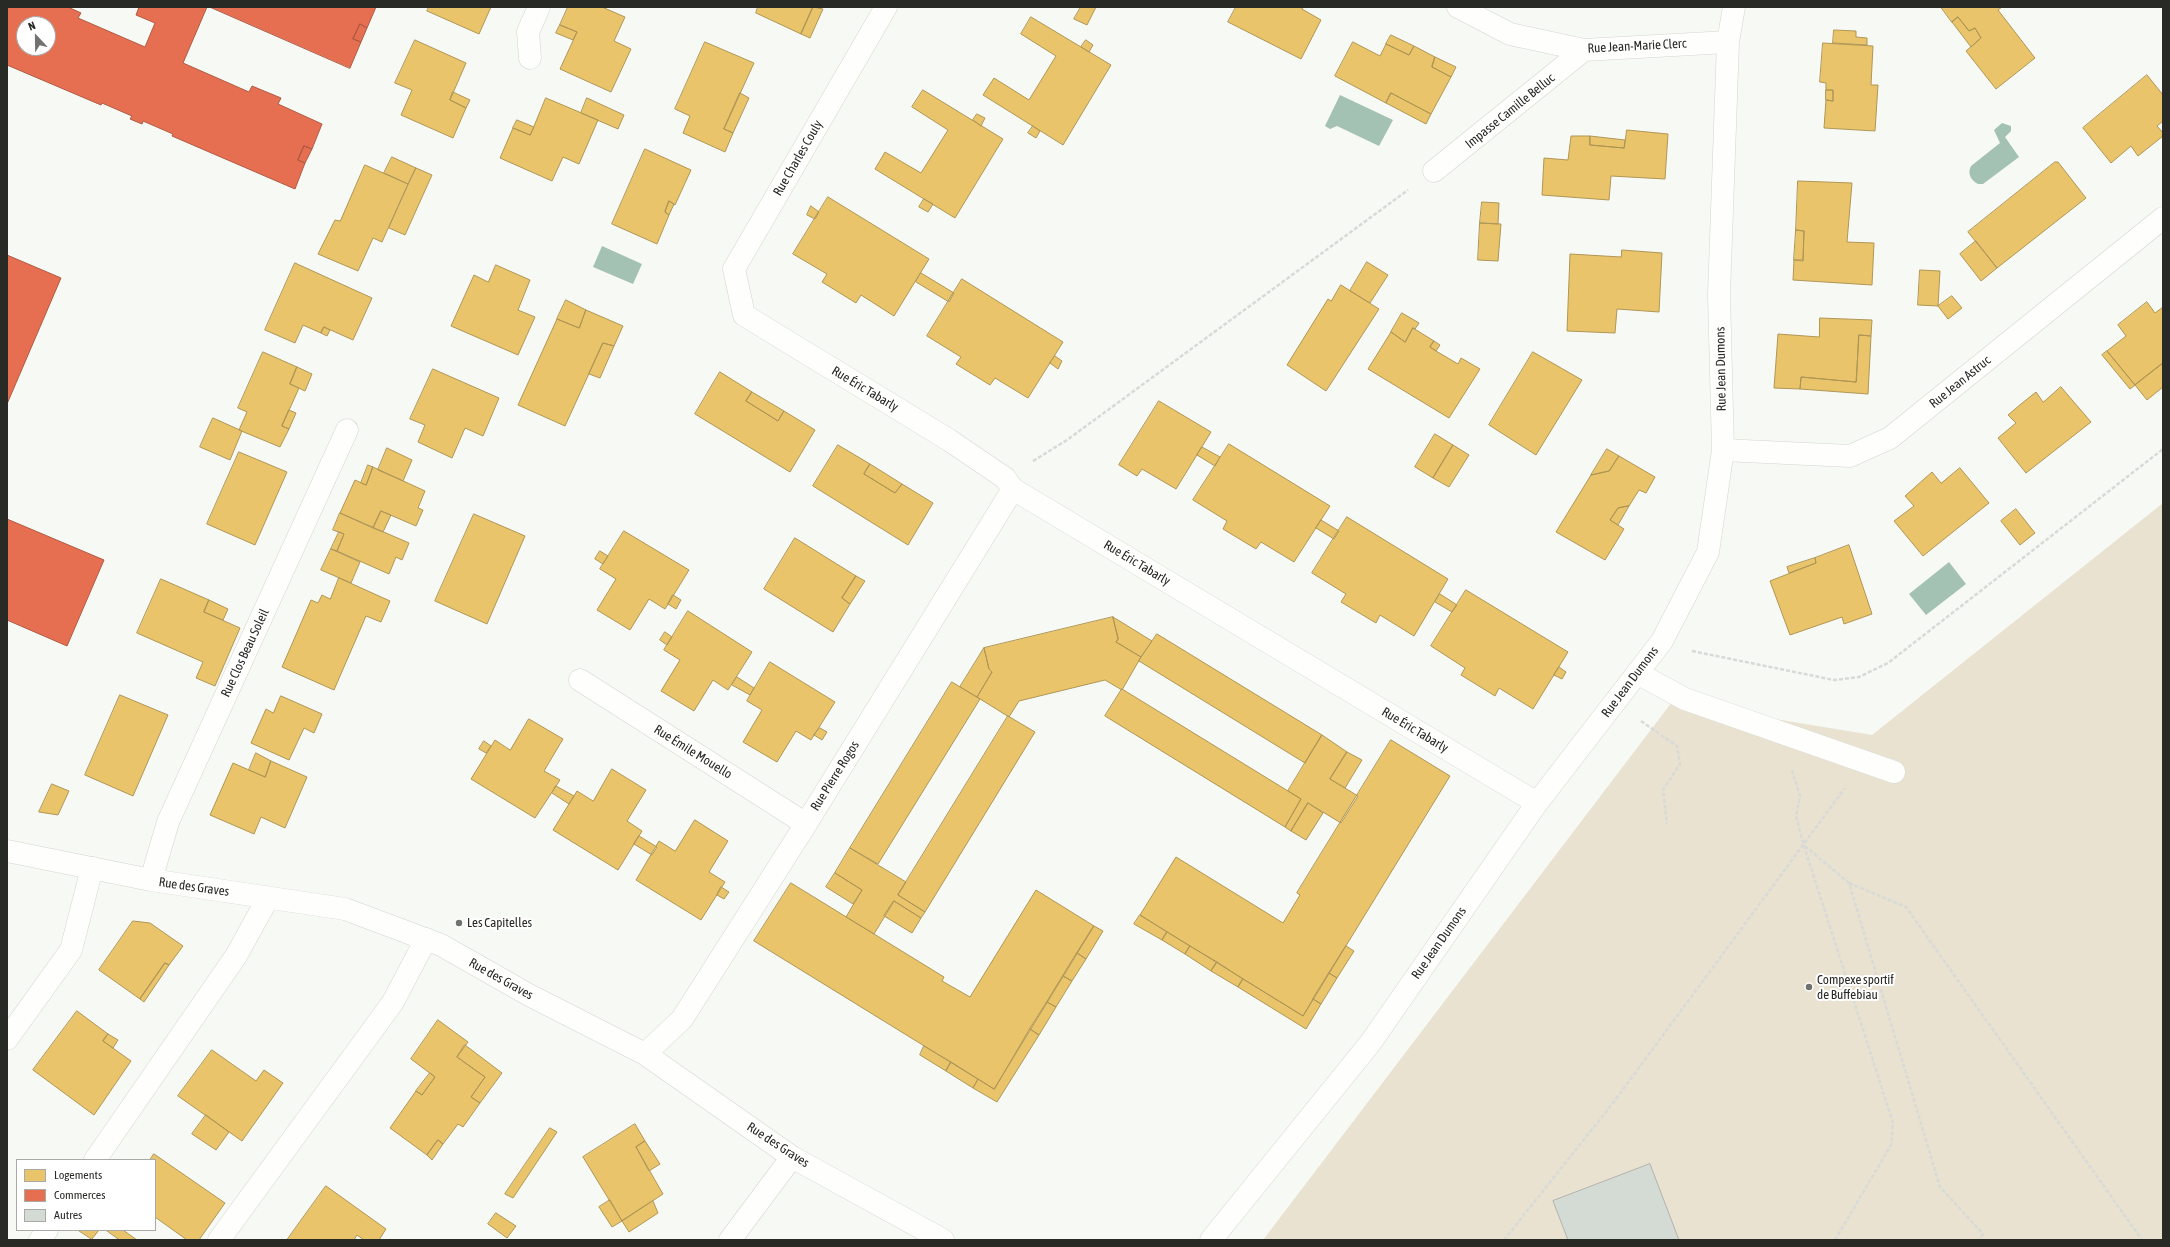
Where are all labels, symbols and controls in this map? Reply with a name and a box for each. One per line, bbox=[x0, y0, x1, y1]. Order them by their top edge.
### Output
north arrow bbox=[16, 16, 56, 56]
text: N bbox=[27, 19, 37, 33]
street label: Rue Jean-Marie Clerc bbox=[1587, 36, 1687, 56]
street label: Impasse Camille Belluc bbox=[1462, 70, 1558, 152]
street label: Rue Charles Couly bbox=[770, 117, 826, 199]
street label: Rue Jean Dumons bbox=[1712, 327, 1730, 411]
street label: Rue Jean Astruc bbox=[1926, 353, 1994, 411]
street label: Rue Éric Tabarly bbox=[829, 363, 901, 415]
street label: Rue Éric Tabarly bbox=[1101, 537, 1173, 589]
street label: Rue Clos Beau Soleil bbox=[218, 606, 272, 700]
street label: Rue Jean Dumons bbox=[1598, 644, 1662, 720]
street label: Rue Éric Tabarly bbox=[1379, 704, 1451, 756]
street label: Rue Émile Mouello bbox=[651, 722, 735, 782]
street label: Rue Pierre Rogos bbox=[807, 738, 863, 814]
street label: Rue des Graves bbox=[158, 874, 230, 900]
street label: Rue Jean Dumons bbox=[1408, 904, 1470, 982]
place label: Les Capitelles bbox=[467, 915, 532, 931]
marker: Les Capitelles bbox=[454, 918, 464, 928]
street label: Rue des Graves bbox=[466, 955, 536, 1003]
place label: Compexe sportif de Buffebiau bbox=[1817, 972, 1894, 1003]
marker: Compexe sportif de Buffebiau bbox=[1804, 982, 1814, 992]
street label: Rue des Graves bbox=[744, 1119, 812, 1171]
legend bbox=[16, 1159, 156, 1231]
text: Logements bbox=[54, 1168, 102, 1182]
text: Commerces bbox=[54, 1188, 105, 1202]
text: Autres bbox=[54, 1208, 82, 1222]

